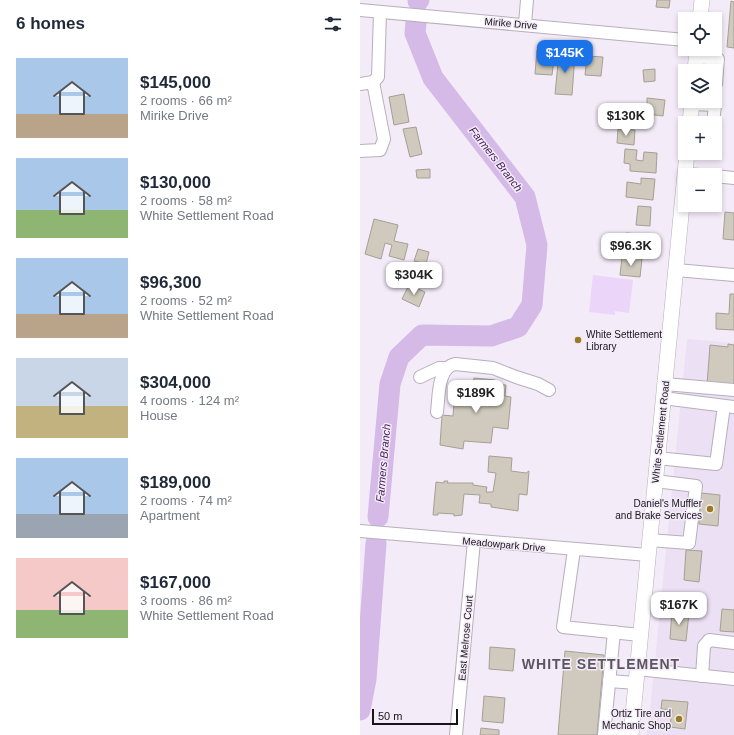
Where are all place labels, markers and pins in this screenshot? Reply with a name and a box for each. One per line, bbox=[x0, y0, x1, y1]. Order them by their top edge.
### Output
pin: $145K bbox=[537, 40, 593, 74]
pin: $130K bbox=[598, 103, 654, 137]
pin: $96.3K bbox=[598, 233, 664, 267]
pin: $304K bbox=[386, 262, 442, 296]
place label: White Settlement Library bbox=[586, 329, 662, 352]
marker: White Settlement Library bbox=[573, 335, 583, 345]
pin: $189K bbox=[448, 380, 504, 414]
place label: Daniel's Muffler and Brake Services bbox=[615, 498, 703, 521]
marker: Daniel's Muffler and Brake Services bbox=[705, 504, 715, 514]
pin: $167K bbox=[651, 592, 707, 626]
place label: Ortiz Tire and Mechanic Shop bbox=[602, 708, 671, 731]
marker: Ortiz Tire and Mechanic Shop bbox=[674, 714, 684, 724]

